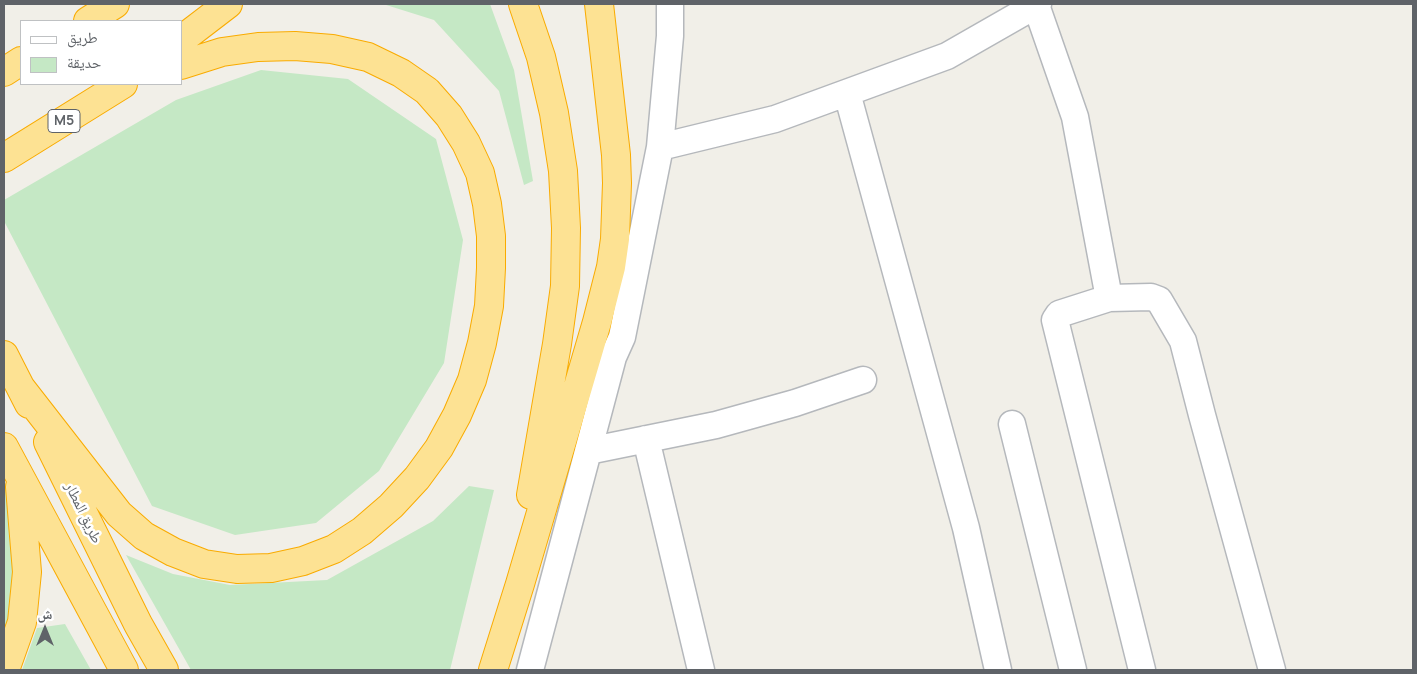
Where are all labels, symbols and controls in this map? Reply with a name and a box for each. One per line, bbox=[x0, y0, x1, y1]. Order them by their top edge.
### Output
legend bbox=[20, 20, 182, 85]
text: طريق bbox=[67, 27, 98, 48]
text: حديقة bbox=[67, 52, 101, 73]
road number: M5 bbox=[48, 110, 80, 132]
street label: طريق المطار bbox=[61, 480, 105, 546]
north arrow bbox=[20, 604, 70, 654]
text: ش bbox=[38, 604, 52, 623]

